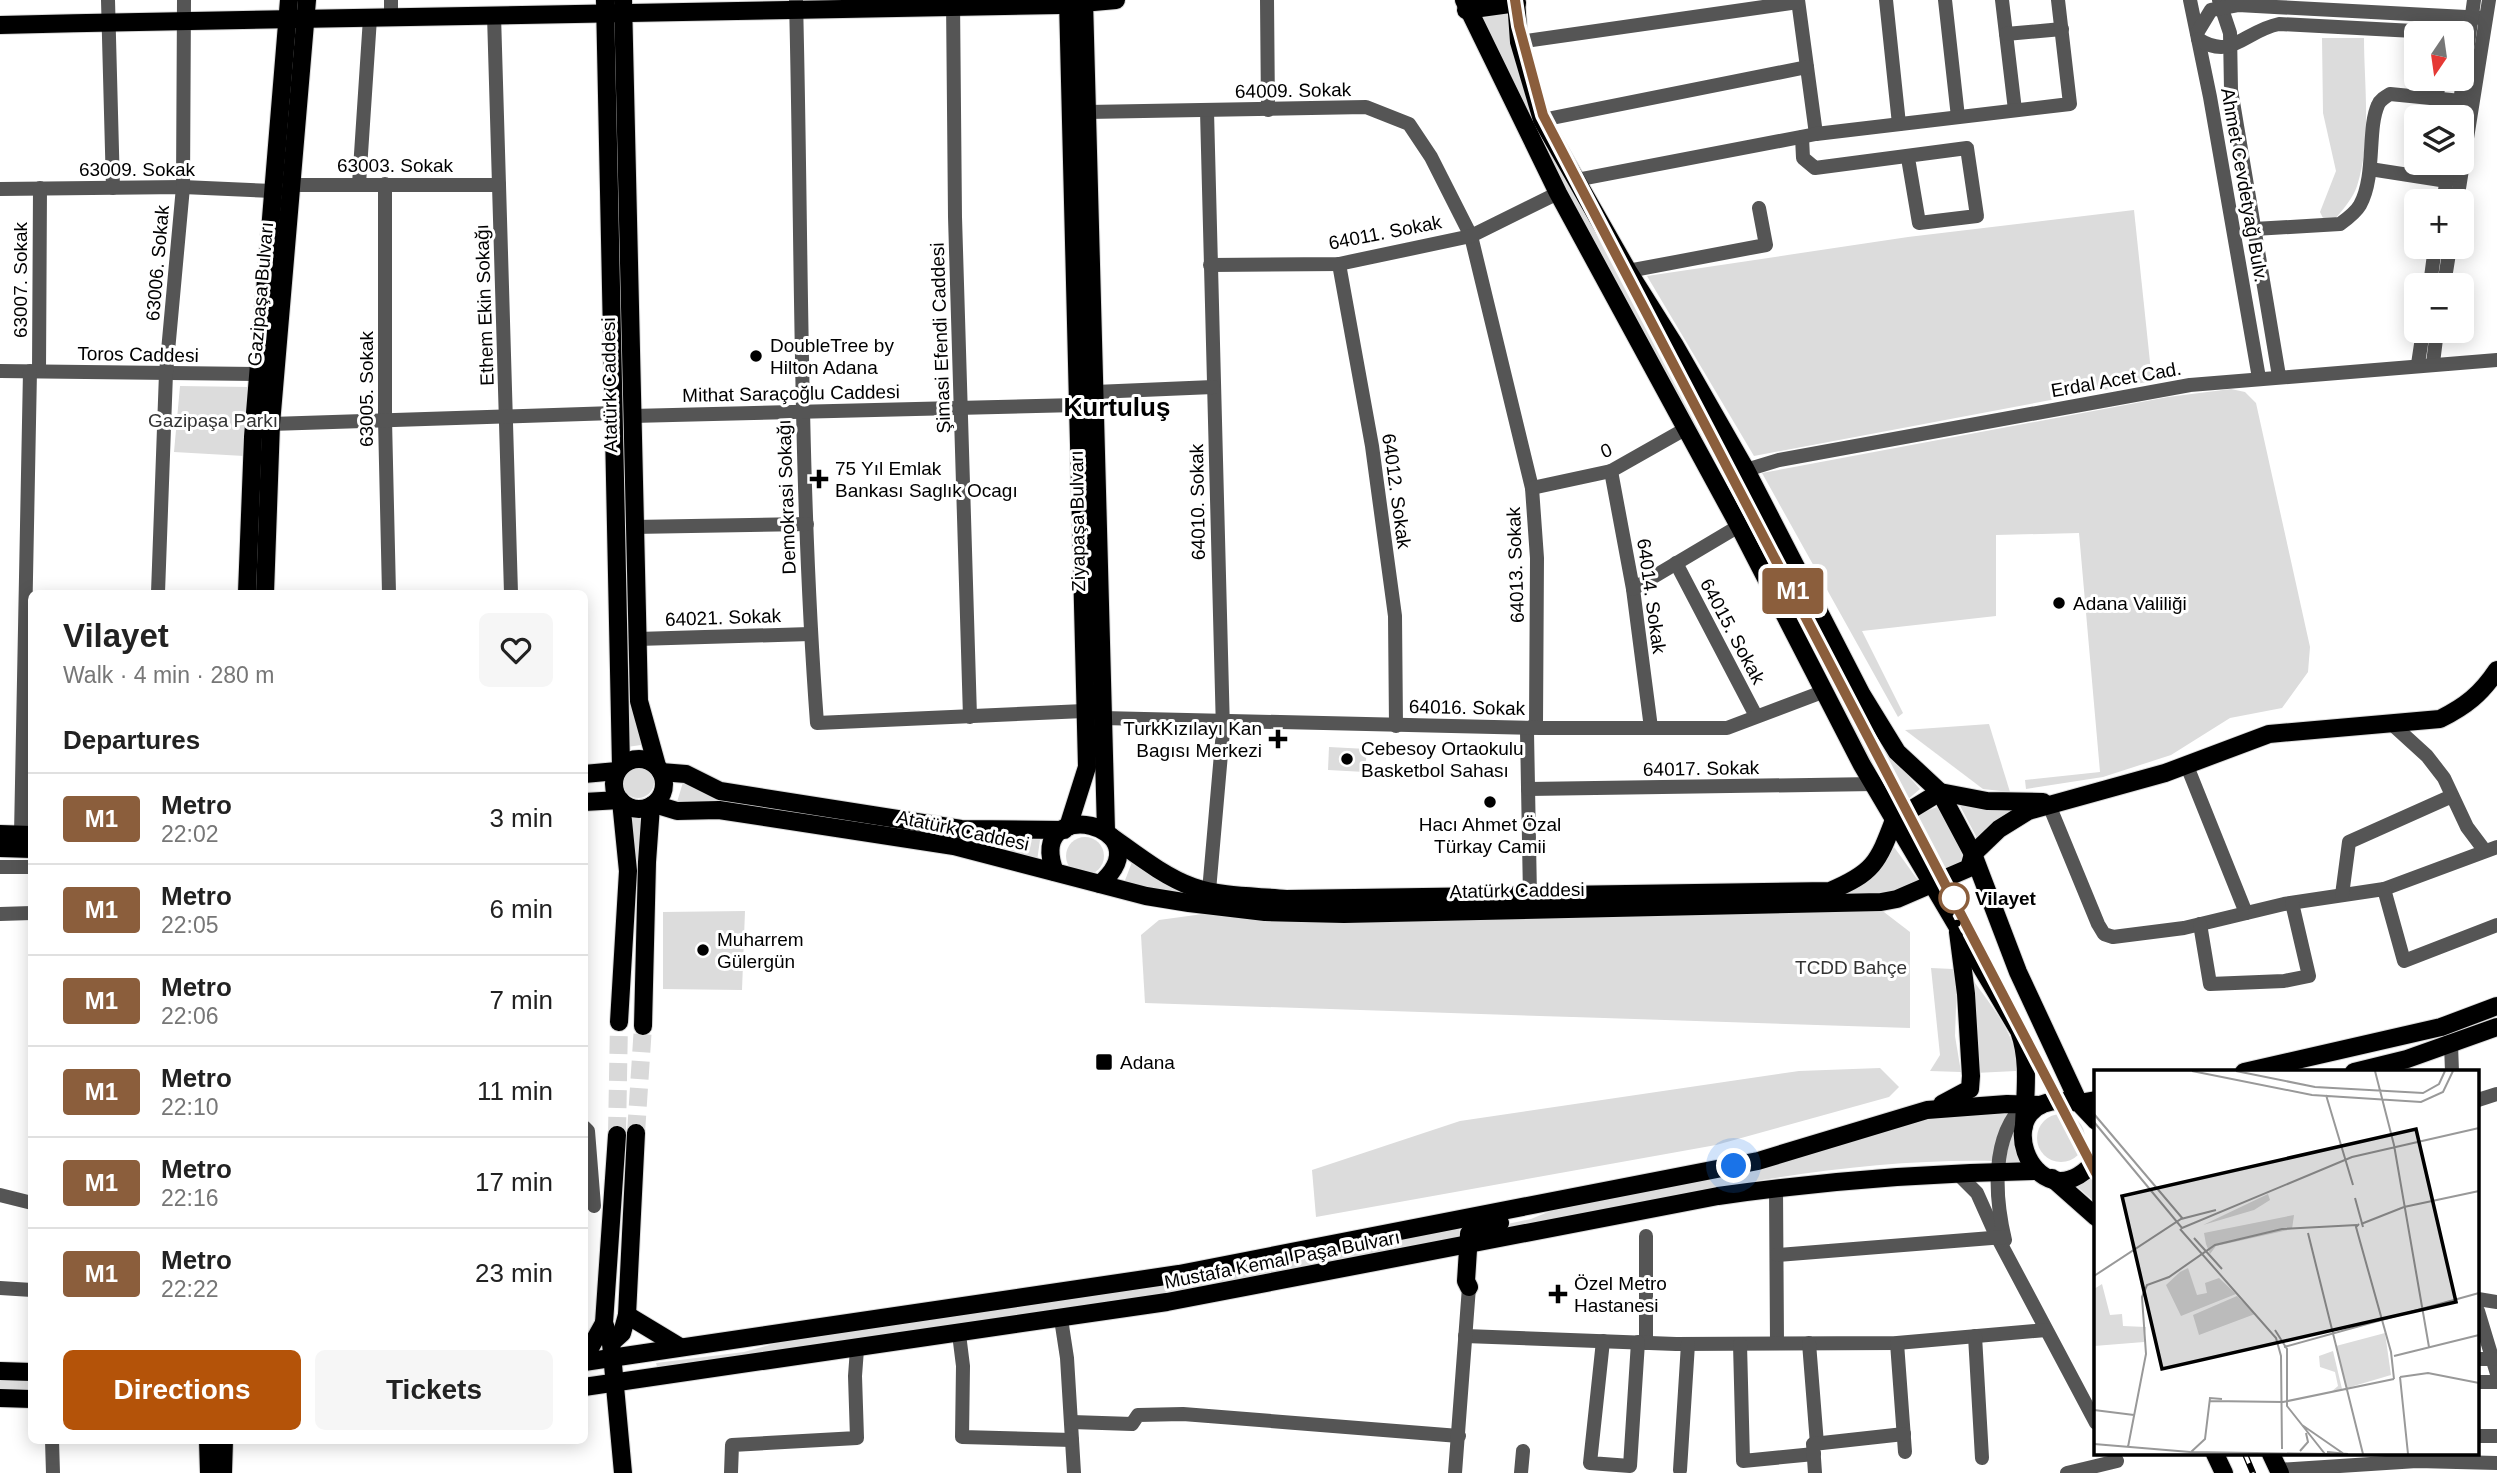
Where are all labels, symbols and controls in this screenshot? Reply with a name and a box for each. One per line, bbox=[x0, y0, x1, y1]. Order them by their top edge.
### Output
north arrow bbox=[2404, 21, 2474, 91]
map controls bbox=[2404, 21, 2474, 343]
street label: 64009. Sokak bbox=[1235, 79, 1352, 102]
street label: Ahmet Cevdetyağ Bulv. bbox=[2217, 86, 2272, 284]
button: layers bbox=[2404, 105, 2474, 175]
street label: 63003. Sokak bbox=[337, 155, 454, 176]
street label: 63009. Sokak bbox=[79, 159, 196, 180]
button: + bbox=[2404, 189, 2474, 259]
street label: 63006. Sokak bbox=[142, 204, 173, 322]
street label: 64011. Sokak bbox=[1327, 211, 1444, 254]
street label: 63007. Sokak bbox=[10, 221, 31, 338]
street label: Gazipaşa Bulvarı bbox=[244, 221, 277, 367]
street label: Ethem Ekin Sokağı bbox=[471, 224, 498, 386]
street label: Şimasi Efendi Caddesi bbox=[927, 242, 954, 434]
button: − bbox=[2404, 273, 2474, 343]
street label: Atatürk Caddesi bbox=[598, 317, 621, 453]
street label: 63005. Sokak bbox=[356, 330, 377, 447]
place label: DoubleTree by Hilton Adana bbox=[770, 335, 894, 378]
street label: Toros Caddesi bbox=[77, 343, 199, 366]
marker: DoubleTree by Hilton Adana bbox=[748, 348, 764, 364]
street label: Erdal Acet Cad. bbox=[2049, 358, 2183, 401]
street label: Mithat Saraçoğlu Caddesi bbox=[682, 381, 900, 406]
district label: Kurtuluş bbox=[1064, 392, 1170, 422]
park label: Gazipaşa Parkı bbox=[148, 410, 278, 431]
street label: Demokrasi Sokağı bbox=[773, 419, 800, 575]
street label: 64012. Sokak bbox=[1378, 432, 1415, 551]
street label: 0 bbox=[1597, 439, 1615, 462]
street label: 64010. Sokak bbox=[1186, 443, 1209, 560]
street label: Ziyapaşa Bulvarı bbox=[1066, 450, 1089, 592]
place label: 75 Yıl Emlak Bankası Saglık Ocagı bbox=[835, 458, 1018, 501]
marker: 75 Yıl Emlak Bankası Saglık Ocagı bbox=[809, 469, 829, 489]
street label: 64013. Sokak bbox=[1503, 506, 1528, 623]
street label: 64014. Sokak bbox=[1633, 537, 1670, 656]
line badge: M1 bbox=[1762, 568, 1825, 614]
street label: 64015. Sokak bbox=[1696, 575, 1769, 688]
text: M1 bbox=[1776, 577, 1810, 604]
place label: Adana Valiliği bbox=[2073, 593, 2187, 614]
marker: Adana Valiliği bbox=[2051, 595, 2067, 611]
street label: 64021. Sokak bbox=[665, 605, 782, 630]
button: heart bbox=[479, 613, 553, 687]
text: Vilayet bbox=[63, 617, 169, 654]
text: Walk · 4 min · 280 m bbox=[63, 662, 274, 688]
street label: 64016. Sokak bbox=[1409, 696, 1526, 719]
place label: TurkKızılayı Kan Bagısı Merkezi bbox=[1123, 718, 1262, 761]
text: Departures bbox=[63, 725, 200, 755]
marker: TurkKızılayı Kan Bagısı Merkezi bbox=[1268, 729, 1288, 749]
place label: Cebesoy Ortaokulu Basketbol Sahası bbox=[1361, 738, 1524, 781]
marker: Cebesoy Ortaokulu Basketbol Sahası bbox=[1339, 751, 1355, 767]
street label: 64017. Sokak bbox=[1643, 757, 1760, 780]
text: Metro bbox=[161, 790, 232, 820]
marker: Hacı Ahmet Özal Türkay Camii bbox=[1482, 794, 1498, 810]
text: 3 min bbox=[489, 803, 553, 833]
text: M1 bbox=[85, 805, 118, 832]
street label: Atatürk Caddesi bbox=[895, 806, 1031, 855]
place label: Hacı Ahmet Özal Türkay Camii bbox=[1419, 814, 1561, 857]
text: 22:02 bbox=[161, 821, 219, 847]
street label: Atatürk Caddesi bbox=[1449, 879, 1585, 902]
text: Metro bbox=[161, 881, 232, 911]
marker: Vilayet bbox=[1939, 883, 1969, 913]
place label: Vilayet bbox=[1975, 888, 2037, 909]
text: 6 min bbox=[489, 894, 553, 924]
text: M1 bbox=[85, 896, 118, 923]
text: 22:05 bbox=[161, 912, 219, 938]
place label: Muharrem Gülergün bbox=[717, 929, 804, 972]
marker: Muharrem Gülergün bbox=[695, 942, 711, 958]
park label: TCDD Bahçe bbox=[1795, 957, 1907, 978]
text: Metro bbox=[161, 972, 232, 1002]
text: 7 min bbox=[489, 985, 553, 1015]
text: M1 bbox=[85, 987, 118, 1014]
text: 22:06 bbox=[161, 1003, 219, 1029]
marker: Adana bbox=[1094, 1052, 1114, 1072]
place label: Adana bbox=[1120, 1052, 1175, 1073]
text: Metro bbox=[161, 1063, 232, 1093]
inset map bbox=[2094, 1070, 2480, 1456]
text: 11 min bbox=[477, 1076, 553, 1106]
text: M1 bbox=[85, 1078, 118, 1105]
text: 22:10 bbox=[161, 1094, 219, 1120]
your location bbox=[1716, 1148, 1751, 1183]
text: Metro bbox=[161, 1154, 232, 1184]
text: 17 min bbox=[475, 1167, 553, 1197]
text: M1 bbox=[85, 1169, 118, 1196]
text: 22:16 bbox=[161, 1185, 219, 1211]
street label: Mustafa Kemal Paşa Bulvarı bbox=[1162, 1226, 1402, 1293]
text: Metro bbox=[161, 1245, 232, 1275]
text: 23 min bbox=[475, 1258, 553, 1288]
text: M1 bbox=[85, 1260, 118, 1287]
place label: Özel Metro Hastanesi bbox=[1574, 1273, 1667, 1316]
text: 22:22 bbox=[161, 1276, 219, 1302]
marker: Özel Metro Hastanesi bbox=[1548, 1284, 1568, 1304]
button: Directions bbox=[63, 1350, 301, 1430]
button: Tickets bbox=[315, 1350, 553, 1430]

